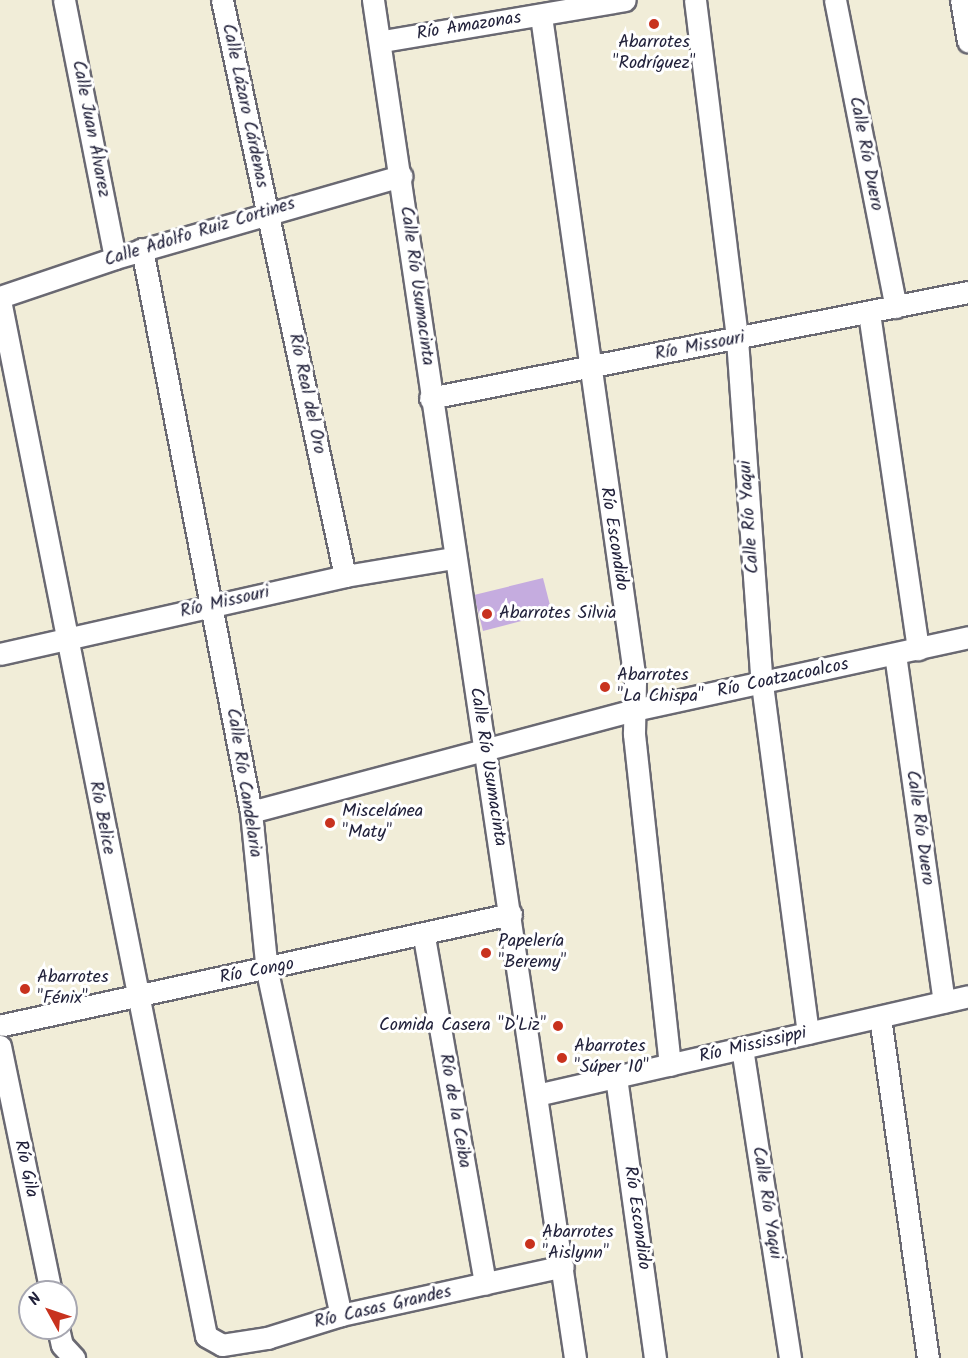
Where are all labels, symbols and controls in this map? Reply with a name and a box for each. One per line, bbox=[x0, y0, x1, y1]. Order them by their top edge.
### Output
street label: Río Amazonas bbox=[415, 8, 523, 46]
marker: Abarrotes "Rodríguez" bbox=[647, 17, 661, 31]
street label: Calle Lázaro Cárdenas bbox=[216, 22, 272, 190]
place label: Abarrotes "Rodríguez" bbox=[612, 33, 696, 76]
street label: Calle Juan Álvarez bbox=[66, 59, 114, 199]
street label: Calle Río Duero bbox=[843, 95, 887, 213]
street label: Calle Adolfo Ruiz Cortines bbox=[102, 194, 298, 272]
street label: Calle Río Usumacinta bbox=[394, 205, 438, 367]
street label: Río Missouri bbox=[653, 328, 747, 366]
street label: Río Real del Oro bbox=[283, 332, 329, 456]
street label: Calle Río Yaqui bbox=[735, 459, 765, 575]
street label: Río Escondido bbox=[594, 486, 632, 592]
street label: Río Missouri bbox=[178, 582, 272, 624]
place label: Abarrotes Silvia bbox=[499, 603, 616, 625]
marker: Abarrotes Silvia bbox=[480, 607, 494, 621]
street label: Río Coatzacoalcos bbox=[715, 655, 851, 703]
place label: Abarrotes "La Chispa" bbox=[617, 666, 704, 708]
marker: Abarrotes "La Chispa" bbox=[598, 680, 612, 694]
street label: Calle Río Usumacinta bbox=[464, 686, 510, 848]
street label: Calle Río Candelaria bbox=[221, 707, 265, 859]
street label: Calle Río Duero bbox=[900, 769, 938, 887]
street label: Río Belice bbox=[83, 779, 119, 857]
place label: Miscelánea "Maty" bbox=[342, 802, 423, 844]
marker: Miscelánea "Maty" bbox=[323, 816, 337, 830]
place label: Papelería "Beremy" bbox=[498, 932, 566, 974]
marker: Papelería "Beremy" bbox=[479, 946, 493, 960]
street label: Río Congo bbox=[218, 954, 296, 990]
place label: Abarrotes "Fénix" bbox=[37, 968, 109, 1010]
marker: Abarrotes "Fénix" bbox=[18, 982, 32, 996]
place label: Comida Casera "D'Liz" bbox=[379, 1015, 546, 1037]
marker: Comida Casera "D'Liz" bbox=[551, 1019, 565, 1033]
street label: Río Mississippi bbox=[697, 1023, 809, 1069]
place label: Abarrotes "Súper 10" bbox=[574, 1037, 649, 1080]
marker: Abarrotes "Súper 10" bbox=[555, 1051, 569, 1065]
street label: Río de la Ceiba bbox=[433, 1052, 475, 1170]
street label: Río Gila bbox=[8, 1138, 42, 1200]
street label: Calle Río Yaqui bbox=[746, 1145, 786, 1261]
street label: Río Escondido bbox=[618, 1165, 654, 1271]
place label: Abarrotes "Aislynn" bbox=[542, 1223, 614, 1266]
marker: Abarrotes "Aislynn" bbox=[523, 1237, 537, 1251]
north arrow bbox=[18, 1280, 78, 1340]
street label: Río Casas Grandes bbox=[312, 1282, 454, 1334]
text: N bbox=[23, 1287, 48, 1311]

